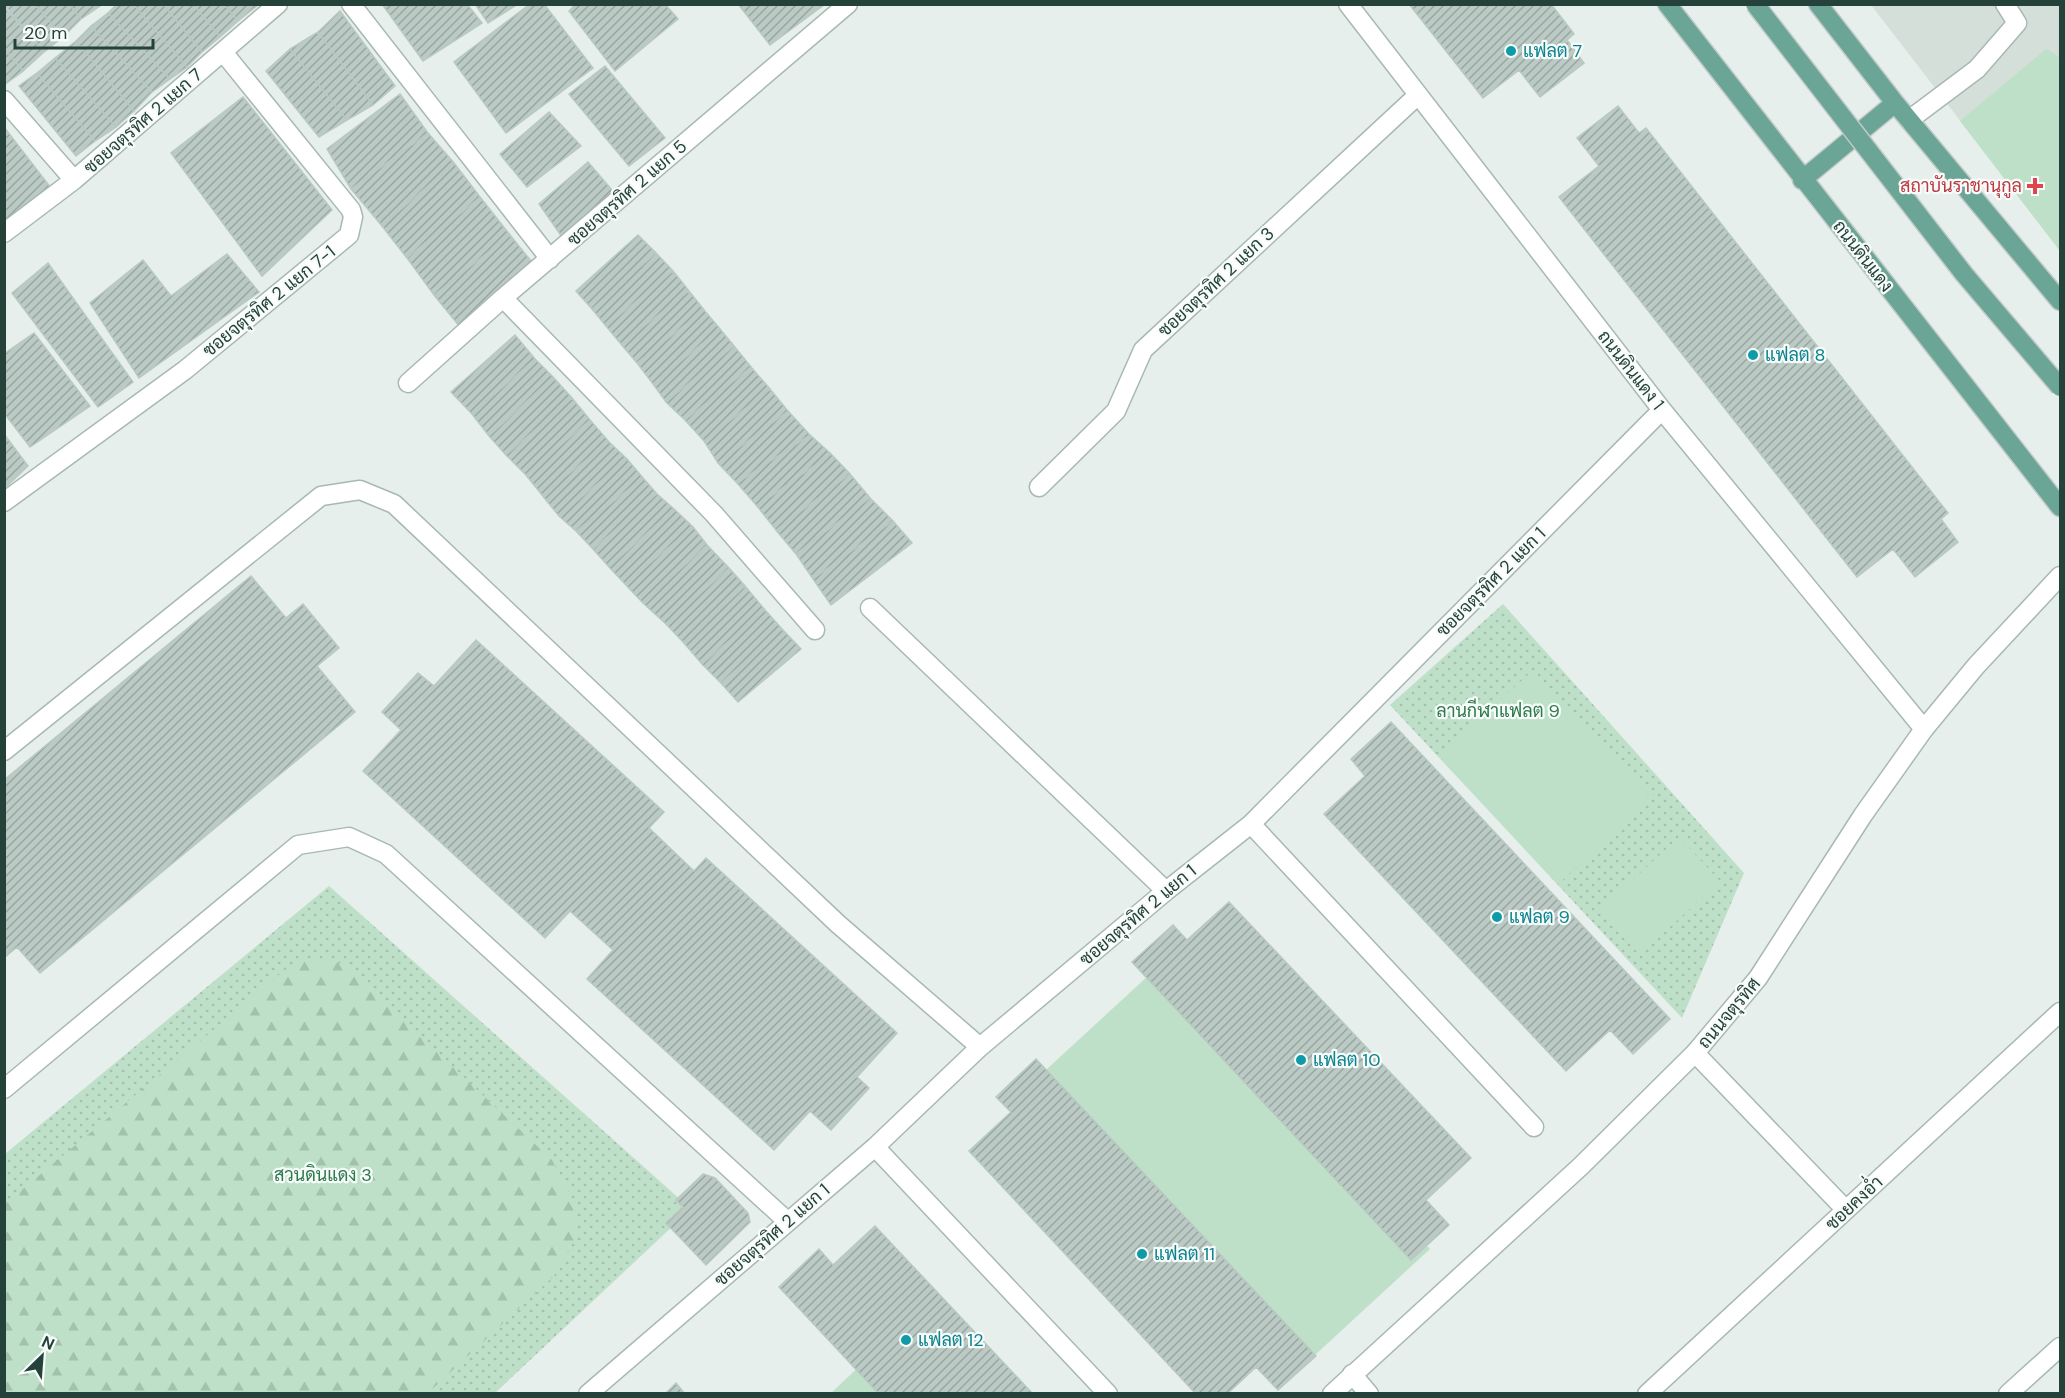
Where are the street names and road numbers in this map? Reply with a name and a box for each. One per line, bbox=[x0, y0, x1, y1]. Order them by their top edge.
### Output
street label: ซอยจตุรทิศ 2 แยก 7 bbox=[79, 63, 207, 179]
street label: ซอยจตุรทิศ 2 แยก 5 bbox=[562, 134, 692, 252]
street label: ถนนดินแดง bbox=[1827, 215, 1899, 297]
street label: ซอยจตุรทิศ 2 แยก 3 bbox=[1153, 222, 1279, 342]
street label: ซอยจตุรทิศ 2 แยก 7-1 bbox=[198, 240, 340, 362]
street label: ถนนดินแดง 1 bbox=[1592, 325, 1670, 415]
street label: ซอยจตุรทิศ 2 แยก 1 bbox=[1431, 522, 1551, 642]
street label: ซอยจตุรทิศ 2 แยก 1 bbox=[1074, 859, 1202, 971]
street label: ถนนจตุรทิศ bbox=[1692, 972, 1766, 1054]
street label: ซอยคงอ่ำ bbox=[1818, 1168, 1888, 1236]
street label: ซอยจตุรทิศ 2 แยก 1 bbox=[709, 1178, 835, 1292]

